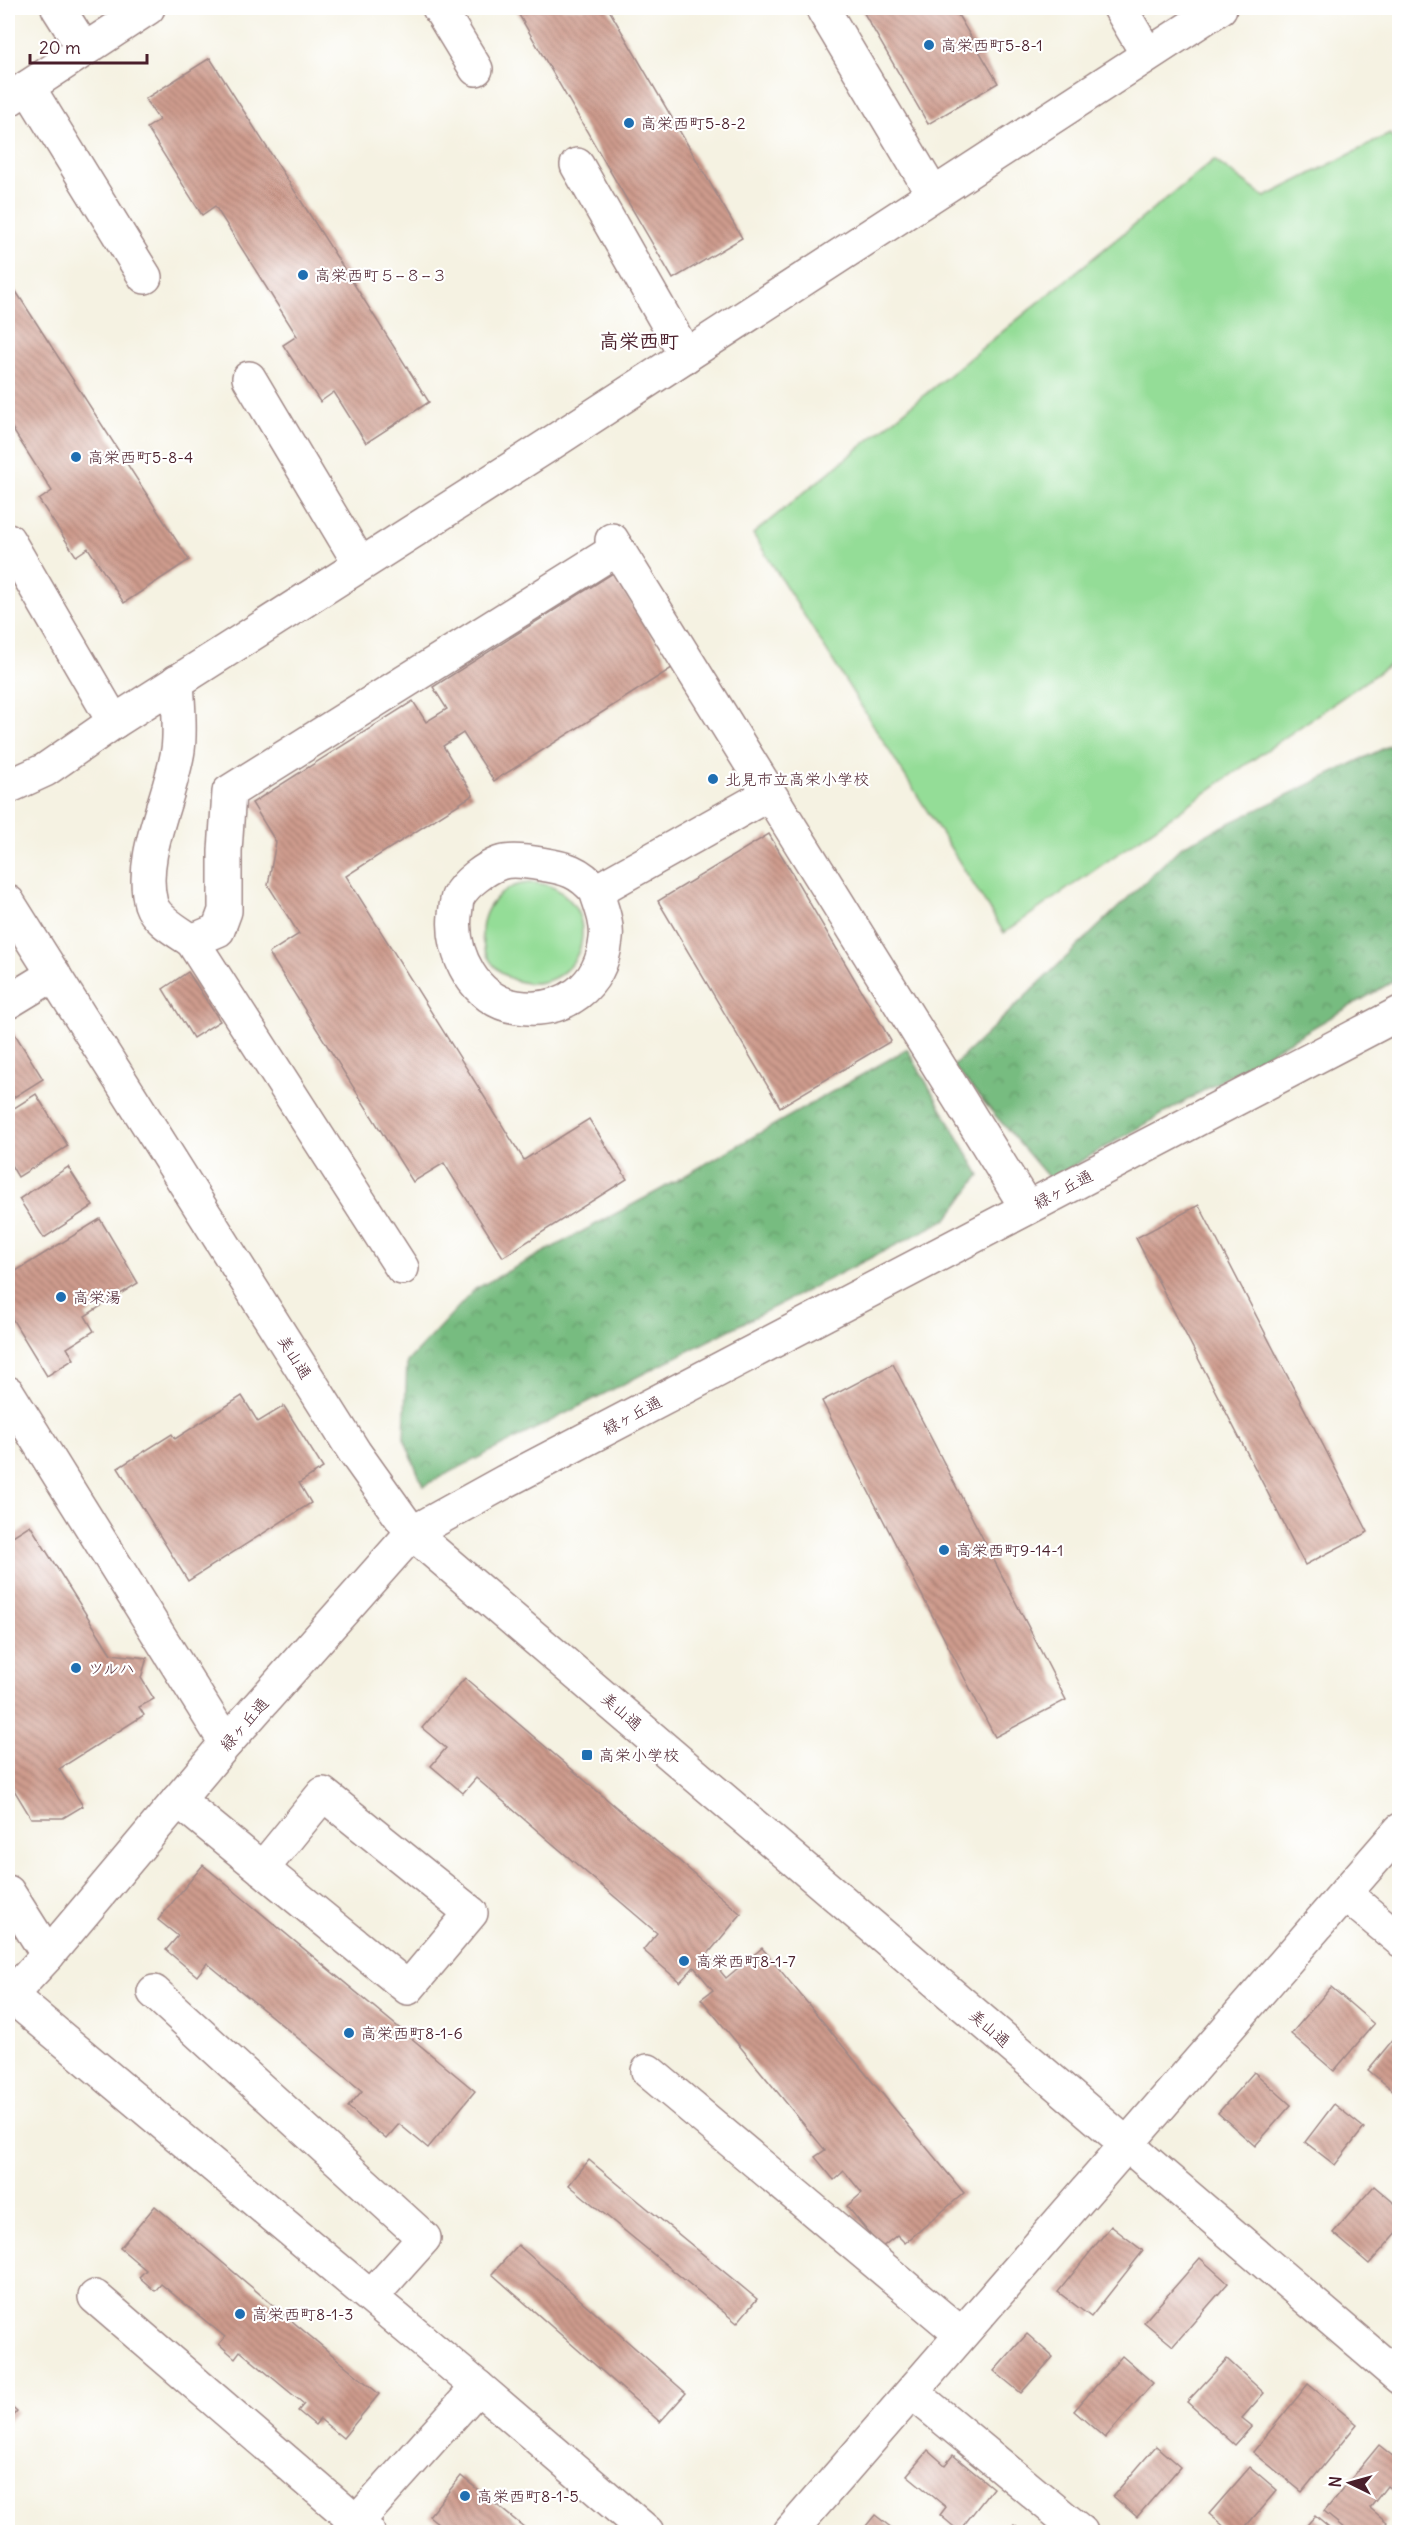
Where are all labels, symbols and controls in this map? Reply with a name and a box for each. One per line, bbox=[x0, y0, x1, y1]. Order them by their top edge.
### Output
scale bar bbox=[30, 27, 147, 65]
place label: 高栄西町5-8-1 bbox=[941, 35, 1043, 55]
text: 20 m bbox=[39, 36, 81, 59]
marker: 高栄西町5-8-1 bbox=[922, 38, 936, 52]
place label: 高栄西町5-8-2 bbox=[641, 113, 746, 133]
marker: 高栄西町5-8-2 bbox=[622, 116, 636, 130]
place label: 高栄西町５−８−３ bbox=[315, 265, 447, 285]
marker: 高栄西町５−８−３ bbox=[296, 268, 310, 282]
district label: 高栄西町 bbox=[599, 328, 679, 353]
place label: 高栄西町5-8-4 bbox=[88, 447, 193, 467]
marker: 高栄西町5-8-4 bbox=[69, 450, 83, 464]
place label: 北見市立高栄小学校 bbox=[725, 769, 869, 789]
marker: 北見市立高栄小学校 bbox=[706, 772, 720, 786]
street label: 緑ヶ丘通 bbox=[1030, 1165, 1096, 1213]
place label: 高栄湯 bbox=[73, 1287, 121, 1307]
marker: 高栄湯 bbox=[54, 1290, 68, 1304]
street label: 美山通 bbox=[274, 1331, 316, 1383]
street label: 緑ヶ丘通 bbox=[599, 1391, 665, 1439]
place label: 高栄西町9-14-1 bbox=[956, 1540, 1063, 1560]
marker: 高栄西町9-14-1 bbox=[937, 1543, 951, 1557]
place label: ツルハ bbox=[88, 1658, 135, 1678]
marker: ツルハ bbox=[69, 1661, 83, 1675]
street label: 美山通 bbox=[597, 1688, 647, 1734]
street label: 緑ヶ丘通 bbox=[215, 1693, 273, 1755]
place label: 高栄小学校 bbox=[599, 1745, 679, 1765]
marker: 高栄小学校 bbox=[580, 1748, 594, 1762]
place label: 高栄西町8-1-7 bbox=[696, 1951, 796, 1971]
marker: 高栄西町8-1-7 bbox=[677, 1954, 691, 1968]
street label: 美山通 bbox=[965, 2005, 1015, 2051]
place label: 高栄西町8-1-6 bbox=[361, 2023, 463, 2043]
marker: 高栄西町8-1-6 bbox=[342, 2026, 356, 2040]
place label: 高栄西町8-1-3 bbox=[252, 2304, 353, 2324]
marker: 高栄西町8-1-3 bbox=[233, 2307, 247, 2321]
north arrow bbox=[1320, 2453, 1380, 2513]
text: N bbox=[1325, 2475, 1346, 2488]
place label: 高栄西町8-1-5 bbox=[477, 2486, 579, 2506]
marker: 高栄西町8-1-5 bbox=[458, 2489, 472, 2503]

